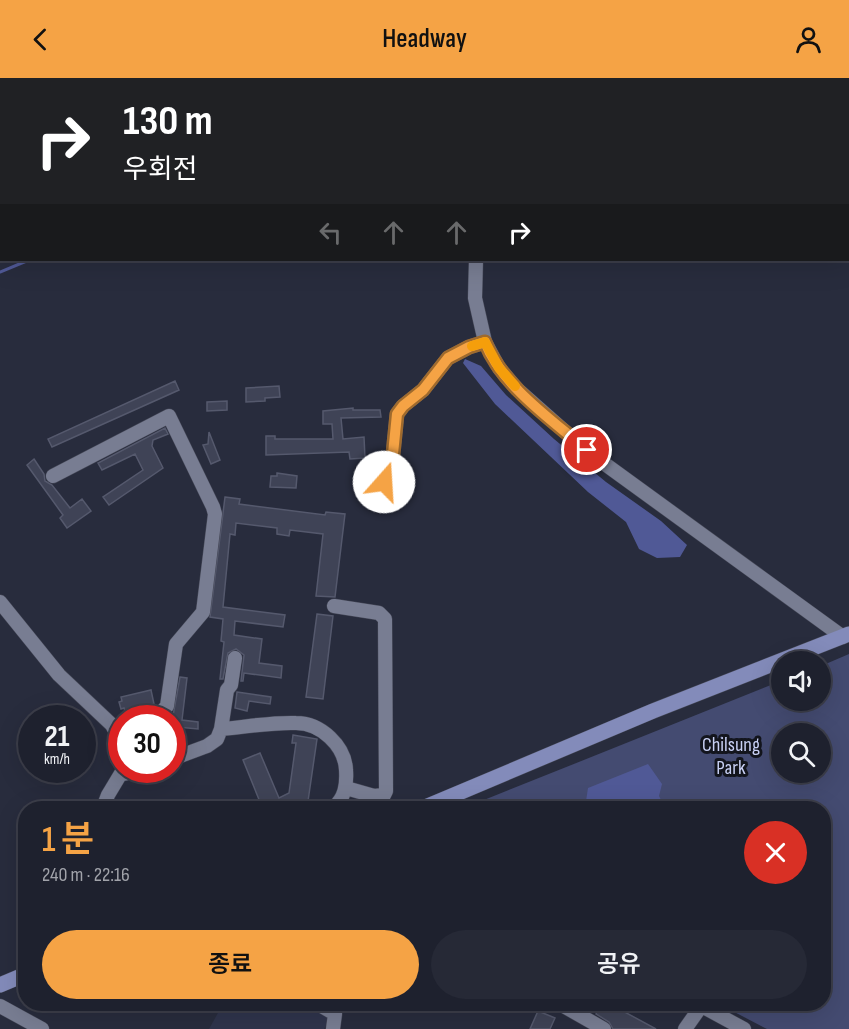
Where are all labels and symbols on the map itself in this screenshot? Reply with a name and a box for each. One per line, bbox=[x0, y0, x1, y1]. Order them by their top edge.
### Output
pin bbox=[561, 424, 612, 475]
position arrow bbox=[352, 450, 416, 514]
speed limit sign: 30 bbox=[108, 705, 186, 783]
park label: Chilsung Park bbox=[702, 733, 760, 780]

